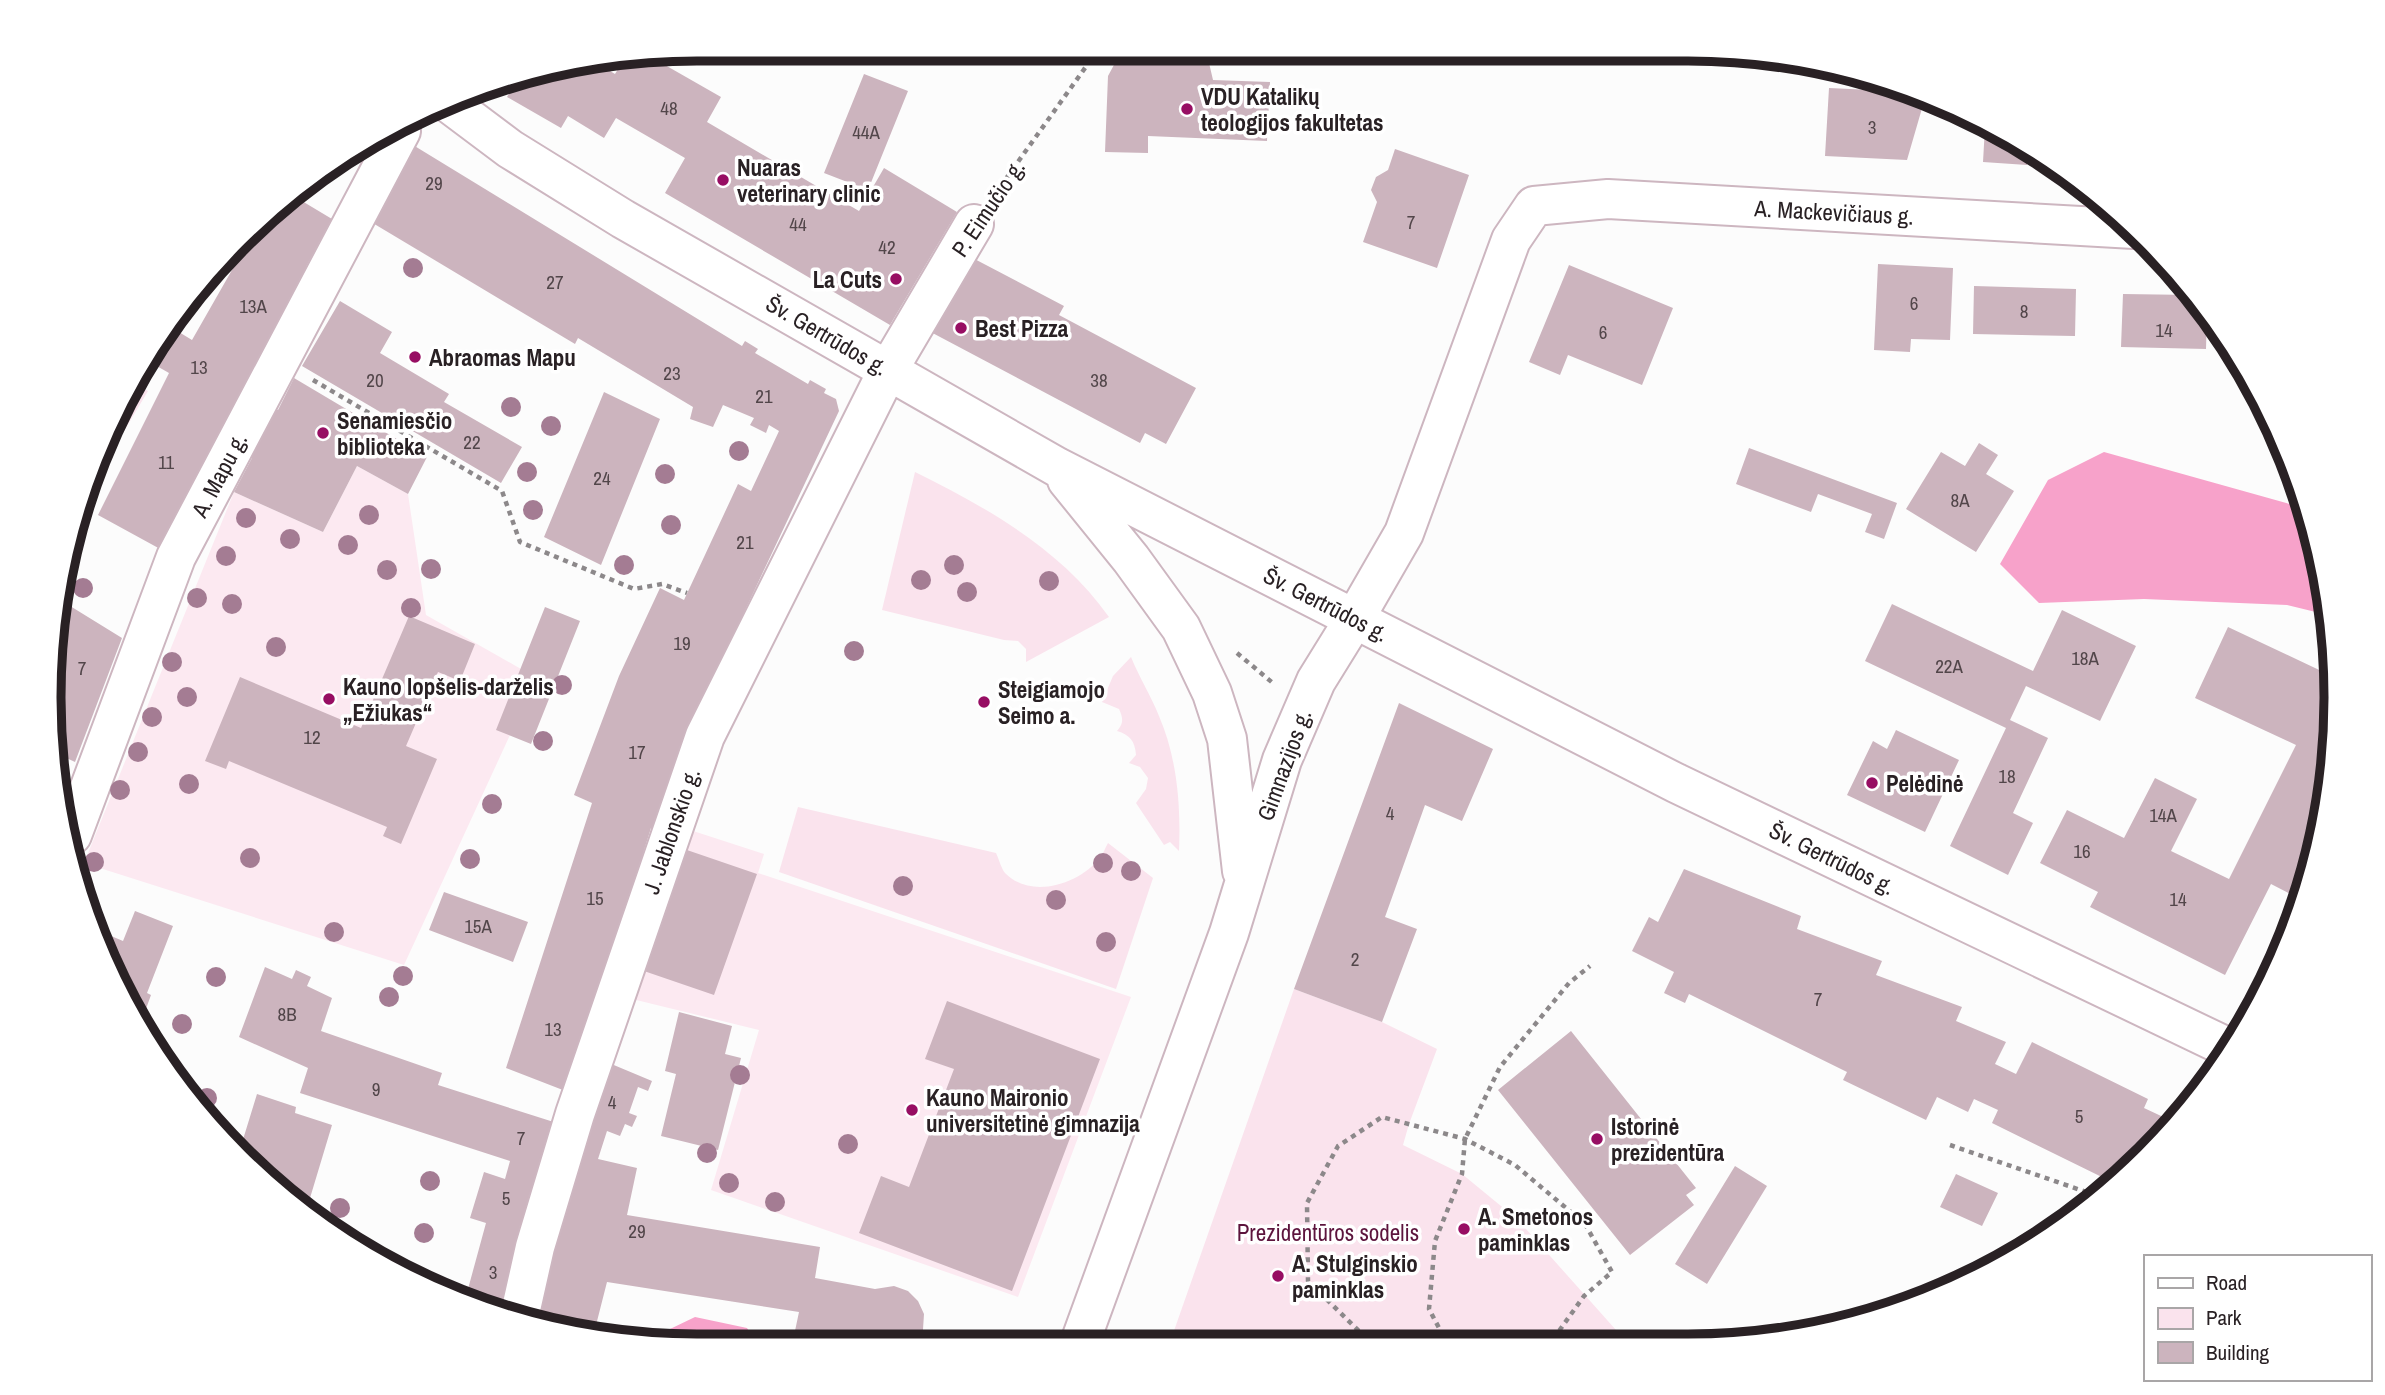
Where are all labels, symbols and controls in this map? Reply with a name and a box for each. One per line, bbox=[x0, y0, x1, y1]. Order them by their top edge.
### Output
place label: VDU Katalikų teologijos fakultetas bbox=[1201, 81, 1383, 138]
house number: 48 bbox=[660, 95, 678, 121]
marker: VDU Katalikų teologijos fakultetas bbox=[1179, 101, 1195, 117]
house number: 3 bbox=[1868, 114, 1876, 140]
house number: 44A bbox=[852, 119, 880, 145]
place label: Nuaras veterinary clinic bbox=[737, 152, 881, 209]
street label: P. Eimučio g. bbox=[944, 153, 1032, 263]
house number: 29 bbox=[425, 170, 443, 196]
marker: Nuaras veterinary clinic bbox=[715, 172, 731, 188]
street label: A. Mackevičiaus g. bbox=[1753, 192, 1914, 232]
house number: 7 bbox=[1407, 209, 1416, 235]
house number: 44 bbox=[789, 211, 807, 237]
house number: 42 bbox=[878, 234, 896, 260]
place label: La Cuts bbox=[813, 264, 882, 295]
house number: 27 bbox=[546, 269, 564, 295]
marker: La Cuts bbox=[888, 271, 904, 287]
street label: Šv. Gertrūdos g. bbox=[760, 288, 894, 382]
house number: 6 bbox=[1910, 290, 1918, 316]
house number: 13A bbox=[239, 293, 267, 319]
house number: 8 bbox=[2020, 298, 2028, 324]
place label: Best Pizza bbox=[975, 313, 1069, 344]
house number: 14 bbox=[2155, 317, 2173, 343]
house number: 6 bbox=[1599, 319, 1607, 345]
marker: Best Pizza bbox=[953, 320, 969, 336]
place label: Abraomas Mapu bbox=[429, 342, 576, 373]
marker: Abraomas Mapu bbox=[407, 349, 423, 365]
house number: 13 bbox=[190, 354, 208, 380]
house number: 23 bbox=[663, 360, 681, 386]
house number: 20 bbox=[366, 367, 384, 393]
house number: 38 bbox=[1090, 367, 1108, 393]
house number: 21 bbox=[755, 383, 773, 409]
place label: Senamiesčio biblioteka bbox=[337, 405, 452, 462]
marker: Senamiesčio biblioteka bbox=[315, 425, 331, 441]
street label: A. Mapu g. bbox=[183, 427, 254, 523]
house number: 22 bbox=[463, 429, 481, 455]
house number: 11 bbox=[158, 449, 174, 475]
house number: 24 bbox=[593, 465, 611, 491]
house number: 8A bbox=[1950, 487, 1970, 513]
house number: 21 bbox=[736, 529, 754, 555]
street label: Šv. Gertrūdos g. bbox=[1258, 559, 1394, 649]
house number: 19 bbox=[673, 630, 691, 656]
house number: 18A bbox=[2071, 645, 2099, 671]
house number: 22A bbox=[1935, 653, 1963, 679]
house number: 7 bbox=[78, 655, 87, 681]
place label: Kauno lopšelis-darželis „Ežiukas“ bbox=[343, 671, 554, 728]
place label: Steigiamojo Seimo a. bbox=[998, 674, 1105, 731]
marker: Kauno lopšelis-darželis „Ežiukas“ bbox=[321, 691, 337, 707]
marker: Steigiamojo Seimo a. bbox=[976, 694, 992, 710]
street label: Gimnazijos g. bbox=[1250, 705, 1318, 825]
house number: 12 bbox=[303, 724, 321, 750]
house number: 17 bbox=[628, 739, 646, 765]
house number: 18 bbox=[1998, 763, 2016, 789]
street label: J. Jablonskio g. bbox=[635, 764, 707, 898]
place label: Pelėdinė bbox=[1886, 768, 1964, 799]
marker: Pelėdinė bbox=[1864, 775, 1880, 791]
house number: 4 bbox=[1386, 800, 1395, 826]
house number: 14A bbox=[2149, 802, 2177, 828]
street label: Šv. Gertrūdos g. bbox=[1764, 814, 1900, 902]
house number: 16 bbox=[2073, 838, 2091, 864]
house number: 15 bbox=[586, 885, 604, 911]
house number: 14 bbox=[2169, 886, 2187, 912]
house number: 15A bbox=[464, 913, 492, 939]
house number: 2 bbox=[1351, 946, 1359, 972]
house number: 7 bbox=[1814, 986, 1823, 1012]
house number: 8B bbox=[277, 1001, 297, 1027]
house number: 13 bbox=[544, 1016, 562, 1042]
house number: 9 bbox=[372, 1076, 380, 1102]
place label: Kauno Maironio universitetinė gimnazija bbox=[926, 1082, 1140, 1139]
house number: 4 bbox=[608, 1089, 617, 1115]
marker: Kauno Maironio universitetinė gimnazija bbox=[904, 1102, 920, 1118]
house number: 5 bbox=[2075, 1103, 2084, 1129]
place label: Istorinė prezidentūra bbox=[1611, 1111, 1725, 1168]
house number: 7 bbox=[517, 1125, 526, 1151]
marker: Istorinė prezidentūra bbox=[1589, 1131, 1605, 1147]
house number: 5 bbox=[502, 1185, 511, 1211]
place label: A. Smetonos paminklas bbox=[1478, 1201, 1593, 1258]
park label: Prezidentūros sodelis bbox=[1237, 1217, 1419, 1248]
house number: 29 bbox=[628, 1218, 646, 1244]
marker: A. Smetonos paminklas bbox=[1456, 1221, 1472, 1237]
place label: A. Stulginskio paminklas bbox=[1292, 1248, 1418, 1305]
legend bbox=[2144, 1255, 2371, 1381]
house number: 3 bbox=[489, 1259, 497, 1285]
marker: A. Stulginskio paminklas bbox=[1270, 1268, 1286, 1284]
text: Road bbox=[2206, 1268, 2247, 1297]
text: Park bbox=[2206, 1303, 2242, 1332]
text: Building bbox=[2206, 1338, 2270, 1367]

